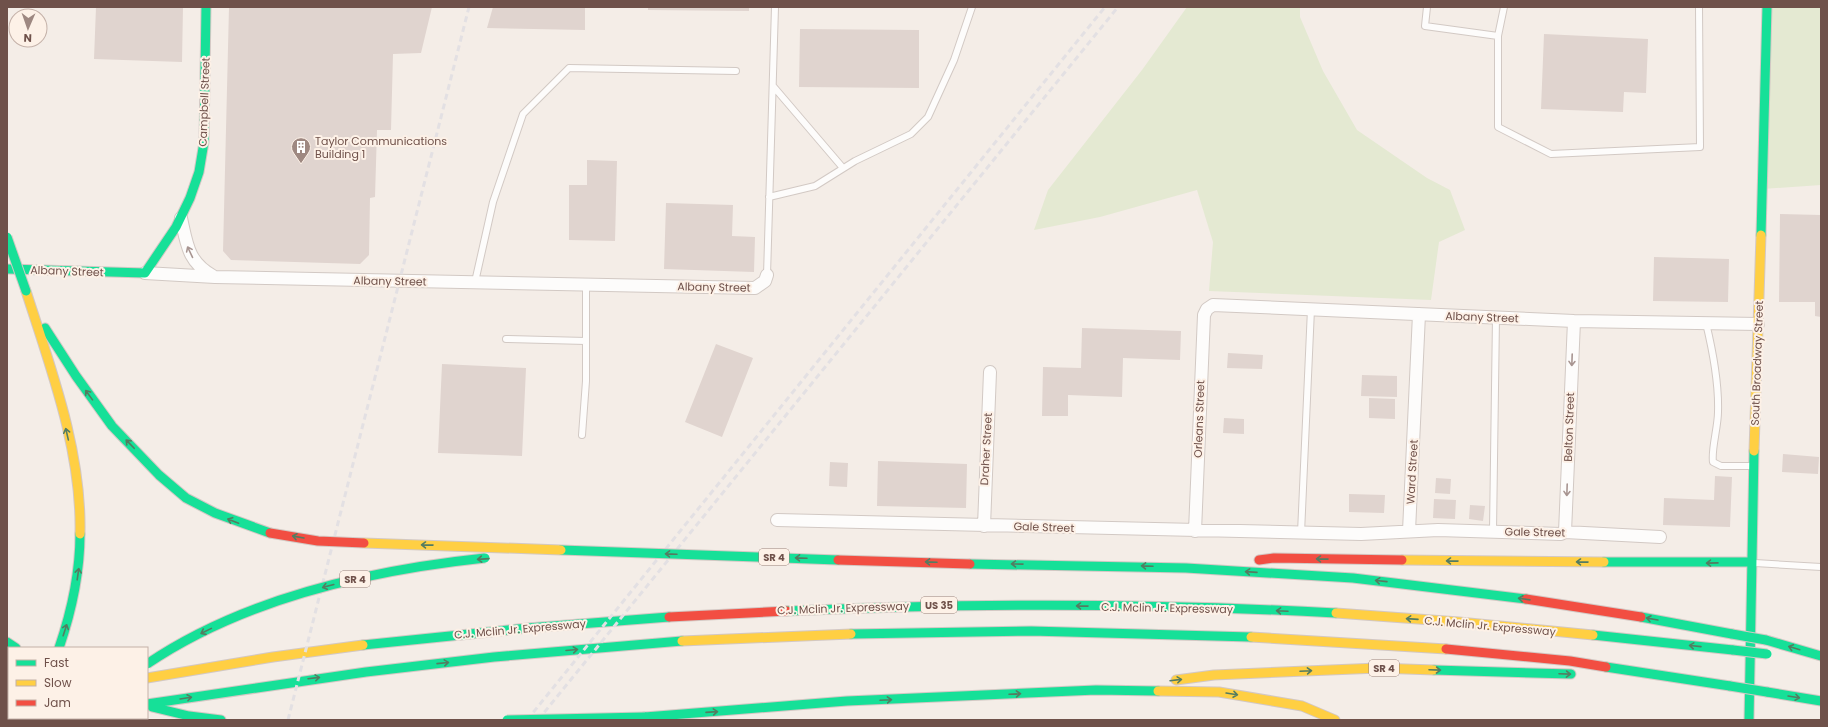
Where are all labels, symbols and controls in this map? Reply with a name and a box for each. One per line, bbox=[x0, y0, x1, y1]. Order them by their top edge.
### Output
north arrow bbox=[8, 8, 48, 48]
text: N bbox=[23, 30, 32, 46]
street label: Campbell Street bbox=[194, 57, 214, 147]
place label: Taylor Communications Building 1 bbox=[315, 133, 447, 162]
building icon: Taylor Communications Building 1 bbox=[290, 136, 312, 164]
one-way arrow bbox=[186, 247, 193, 259]
street label: Albany Street bbox=[30, 262, 104, 280]
street label: Albany Street bbox=[353, 272, 427, 290]
street label: Albany Street bbox=[677, 278, 751, 296]
street label: South Broadway Street bbox=[1747, 300, 1767, 426]
street label: Albany Street bbox=[1445, 308, 1519, 326]
one-way arrow bbox=[1568, 353, 1576, 366]
street label: Orleans Street bbox=[1190, 380, 1208, 458]
one-way arrow bbox=[85, 389, 93, 400]
street label: Belton Street bbox=[1560, 392, 1578, 462]
street label: Draher Street bbox=[976, 412, 996, 486]
one-way arrow bbox=[63, 428, 71, 441]
one-way arrow bbox=[126, 439, 135, 449]
street label: Ward Street bbox=[1402, 439, 1422, 505]
one-way arrow bbox=[1563, 483, 1570, 496]
one-way arrow bbox=[228, 516, 240, 524]
street label: Gale Street bbox=[1013, 518, 1075, 536]
street label: Gale Street bbox=[1505, 523, 1565, 541]
one-way arrow bbox=[292, 533, 305, 541]
one-way arrow bbox=[421, 542, 434, 549]
road number: SR 4 bbox=[759, 549, 789, 565]
one-way arrow bbox=[665, 551, 678, 558]
one-way arrow bbox=[477, 555, 490, 562]
one-way arrow bbox=[795, 555, 808, 562]
one-way arrow bbox=[1316, 555, 1329, 563]
one-way arrow bbox=[1446, 557, 1459, 565]
one-way arrow bbox=[1576, 558, 1589, 566]
one-way arrow bbox=[925, 559, 938, 566]
one-way arrow bbox=[1706, 559, 1719, 567]
one-way arrow bbox=[1011, 560, 1024, 568]
one-way arrow bbox=[1141, 563, 1154, 570]
one-way arrow bbox=[74, 568, 82, 581]
one-way arrow bbox=[1245, 568, 1258, 575]
road number: SR 4 bbox=[340, 571, 370, 587]
one-way arrow bbox=[1375, 577, 1388, 585]
one-way arrow bbox=[322, 583, 335, 590]
one-way arrow bbox=[1518, 595, 1531, 603]
road number: US 35 bbox=[921, 597, 957, 613]
street label: C.J. Mclin Jr. Expressway bbox=[777, 598, 910, 618]
street label: C.J. Mclin Jr. Expressway bbox=[1101, 599, 1234, 617]
one-way arrow bbox=[1076, 602, 1089, 609]
one-way arrow bbox=[1276, 608, 1289, 615]
street label: C.J. Mclin Jr. Expressway bbox=[1424, 612, 1557, 640]
street label: C.J. Mclin Jr. Expressway bbox=[454, 615, 587, 643]
one-way arrow bbox=[1406, 615, 1419, 622]
one-way arrow bbox=[1646, 615, 1659, 623]
one-way arrow bbox=[62, 624, 69, 637]
one-way arrow bbox=[201, 628, 213, 635]
one-way arrow bbox=[1689, 643, 1702, 650]
one-way arrow bbox=[1787, 644, 1800, 651]
legend bbox=[8, 647, 148, 719]
one-way arrow bbox=[566, 647, 579, 654]
text: Fast bbox=[44, 654, 69, 671]
one-way arrow bbox=[436, 659, 449, 667]
road number: SR 4 bbox=[1369, 660, 1399, 676]
one-way arrow bbox=[1428, 666, 1441, 673]
one-way arrow bbox=[1299, 667, 1312, 675]
one-way arrow bbox=[1558, 670, 1571, 678]
text: Slow bbox=[44, 674, 72, 691]
one-way arrow bbox=[307, 675, 320, 682]
one-way arrow bbox=[1169, 676, 1182, 684]
one-way arrow bbox=[1008, 690, 1021, 697]
one-way arrow bbox=[1225, 690, 1238, 698]
one-way arrow bbox=[1787, 693, 1800, 701]
text: Jam bbox=[44, 694, 71, 711]
one-way arrow bbox=[179, 694, 192, 702]
one-way arrow bbox=[879, 696, 892, 703]
one-way arrow bbox=[705, 708, 718, 715]

